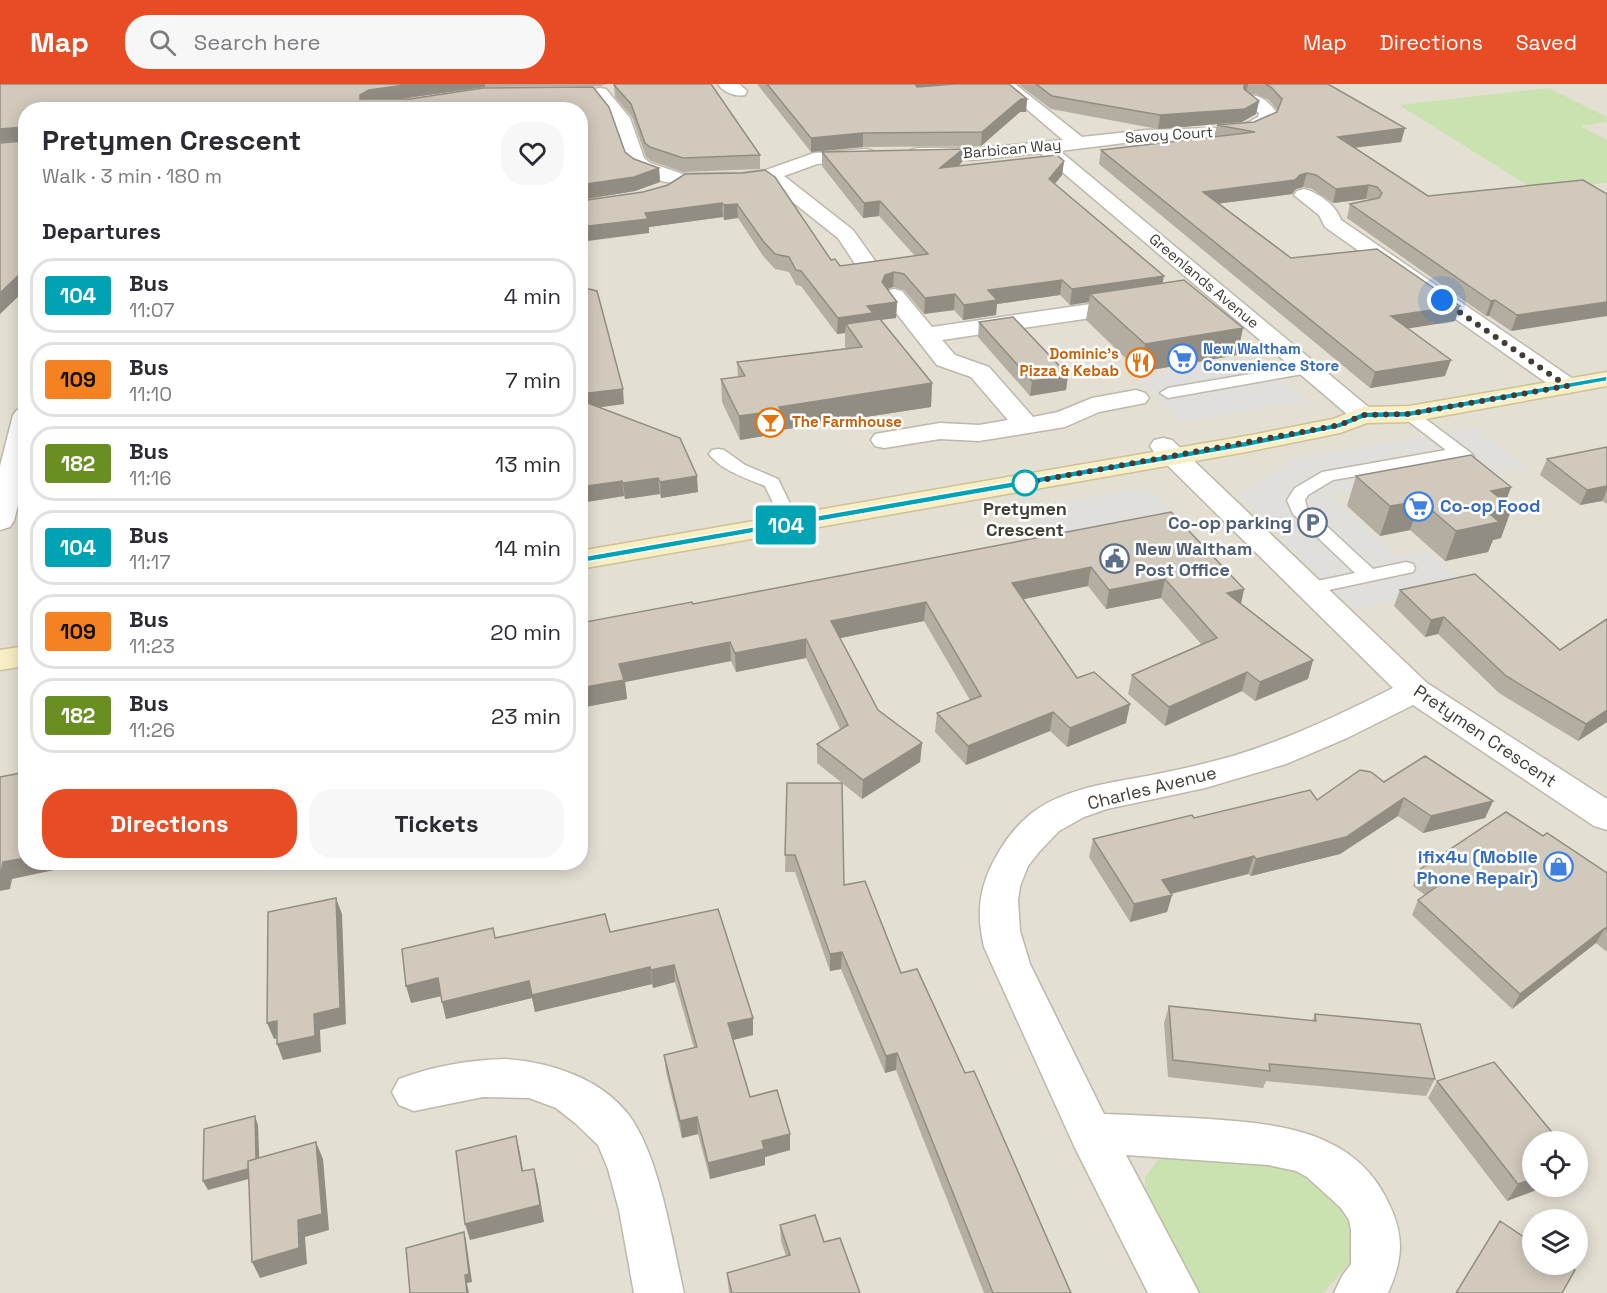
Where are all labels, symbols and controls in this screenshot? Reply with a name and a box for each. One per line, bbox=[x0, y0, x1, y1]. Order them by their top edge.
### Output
search box bbox=[125, 15, 545, 69]
text: Map bbox=[30, 24, 89, 60]
icon: search bbox=[146, 26, 179, 59]
text: Search here bbox=[194, 28, 321, 56]
text: Map bbox=[1303, 29, 1347, 56]
text: Directions bbox=[1380, 29, 1483, 56]
text: Saved bbox=[1516, 29, 1577, 56]
text: Pretymen Crescent bbox=[42, 122, 301, 158]
button: heart bbox=[501, 122, 564, 185]
street label: Savoy Court bbox=[1124, 122, 1214, 147]
street label: Barbican Way bbox=[962, 135, 1062, 162]
text: Walk · 3 min · 180 m bbox=[42, 163, 222, 189]
text: Departures bbox=[42, 217, 161, 245]
street label: Greenlands Avenue bbox=[1145, 229, 1263, 332]
text: Bus bbox=[129, 269, 169, 297]
text: 104 bbox=[60, 282, 96, 309]
text: 4 min bbox=[504, 282, 561, 310]
your location bbox=[1427, 285, 1457, 315]
text: 11:07 bbox=[129, 297, 175, 323]
place label: New Waltham Convenience Store bbox=[1203, 339, 1339, 375]
supermarket icon: New Waltham Convenience Store bbox=[1166, 342, 1198, 374]
place label: Dominic’s Pizza & Kebab bbox=[1020, 344, 1119, 380]
restaurant icon: Dominic’s Pizza & Kebab bbox=[1124, 347, 1156, 379]
text: Bus bbox=[129, 353, 169, 381]
text: 109 bbox=[60, 366, 96, 393]
text: 7 min bbox=[505, 366, 561, 394]
text: 11:10 bbox=[129, 381, 172, 407]
bar icon: The Farmhouse bbox=[755, 406, 787, 438]
place label: The Farmhouse bbox=[792, 412, 902, 431]
text: Bus bbox=[129, 437, 169, 465]
text: 182 bbox=[61, 450, 95, 477]
text: 13 min bbox=[495, 450, 561, 478]
text: 11:16 bbox=[129, 465, 171, 491]
marker: Pretymen Crescent bbox=[1012, 470, 1038, 496]
supermarket icon: Co-op Food bbox=[1403, 490, 1435, 522]
place label: Co-op Food bbox=[1440, 494, 1541, 517]
place label: Pretymen Crescent bbox=[983, 497, 1067, 541]
line badge: 104 bbox=[752, 506, 820, 544]
parking icon: Co-op parking bbox=[1297, 507, 1329, 539]
place label: Co-op parking bbox=[1168, 511, 1292, 534]
text: 104 bbox=[768, 512, 804, 539]
text: Bus bbox=[129, 521, 169, 549]
text: 104 bbox=[60, 534, 96, 561]
text: 14 min bbox=[495, 534, 561, 562]
place label: New Waltham Post Office bbox=[1135, 537, 1252, 581]
public building icon: New Waltham Post Office bbox=[1098, 543, 1130, 575]
text: 11:17 bbox=[129, 549, 170, 575]
text: Bus bbox=[129, 605, 169, 633]
text: 109 bbox=[60, 618, 96, 645]
text: 20 min bbox=[490, 618, 561, 646]
text: 11:23 bbox=[129, 633, 175, 659]
street label: Pretymen Crescent bbox=[1409, 679, 1561, 792]
text: Bus bbox=[129, 689, 169, 717]
text: 182 bbox=[61, 702, 95, 729]
text: 23 min bbox=[491, 702, 561, 730]
text: 11:26 bbox=[129, 717, 175, 743]
street label: Charles Avenue bbox=[1085, 760, 1219, 815]
button: Directions bbox=[42, 789, 297, 858]
button: Tickets bbox=[309, 789, 564, 858]
place label: ifix4u (Mobile Phone Repair) bbox=[1416, 845, 1538, 889]
shop icon: ifix4u (Mobile Phone Repair) bbox=[1543, 851, 1575, 883]
map controls bbox=[1522, 1131, 1588, 1275]
button: locate bbox=[1522, 1131, 1588, 1197]
button: layers bbox=[1522, 1209, 1588, 1275]

